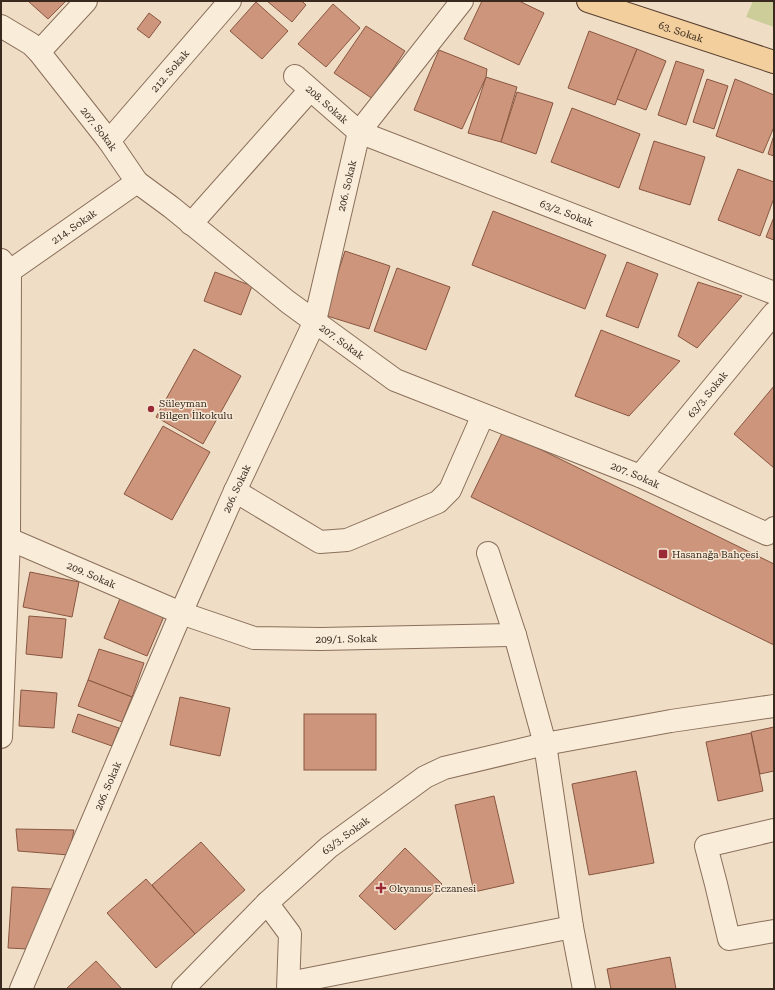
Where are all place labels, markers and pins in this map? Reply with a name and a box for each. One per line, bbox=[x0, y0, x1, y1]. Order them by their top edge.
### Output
place label: Süleyman Bilgen İlkokulu bbox=[159, 398, 233, 421]
marker: Süleyman Bilgen İlkokulu bbox=[146, 404, 156, 414]
marker: Hasanağa Bahçesi bbox=[657, 548, 669, 560]
place label: Hasanağa Bahçesi bbox=[672, 549, 759, 560]
marker: Okyanus Eczanesi bbox=[376, 883, 386, 893]
place label: Okyanus Eczanesi bbox=[389, 883, 476, 894]

